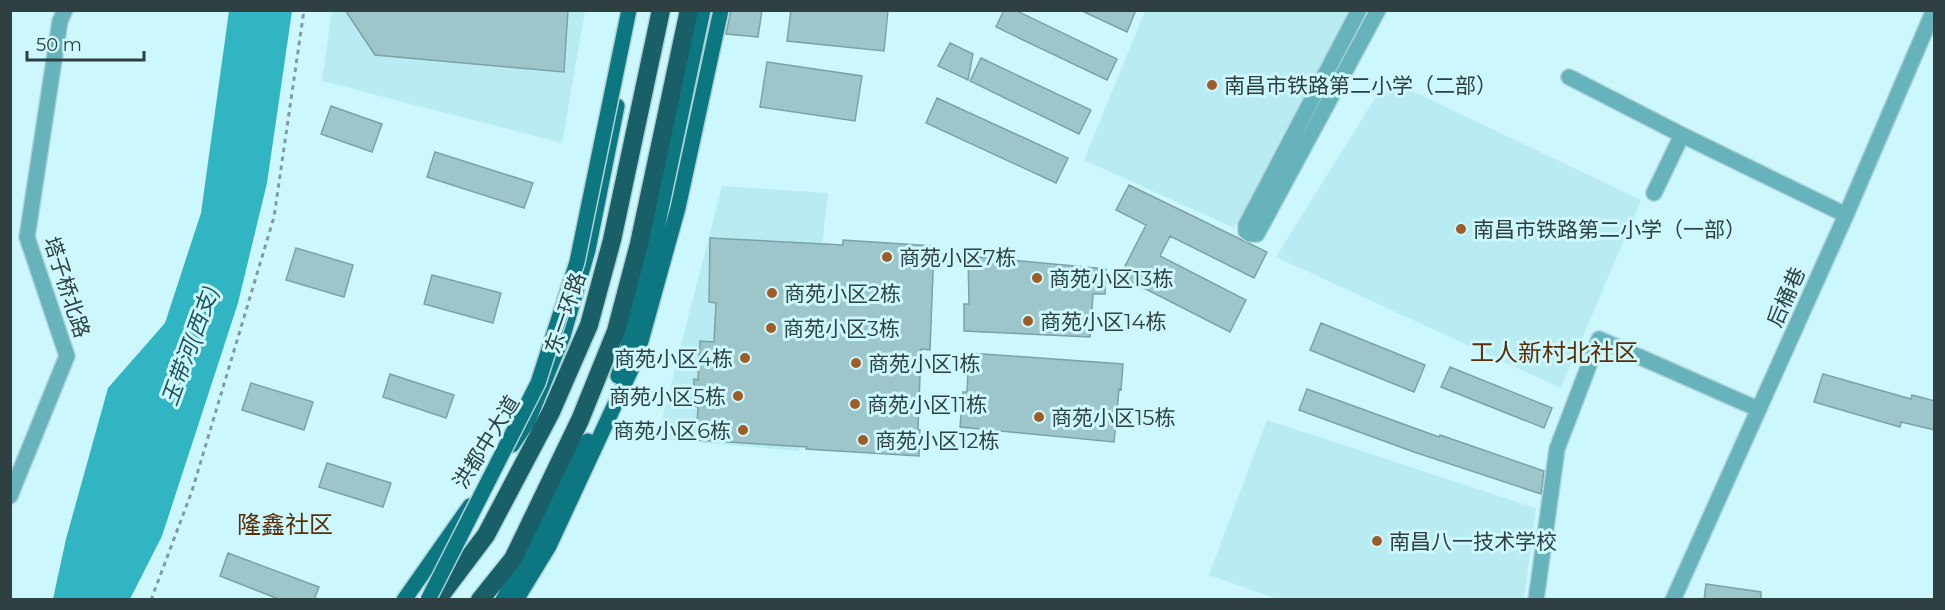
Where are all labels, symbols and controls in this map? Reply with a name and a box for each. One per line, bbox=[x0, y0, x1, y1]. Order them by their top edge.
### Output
scale bar bbox=[27, 24, 144, 62]
text: 50 m bbox=[36, 34, 82, 56]
place label: 南昌市铁路第二小学（二部） bbox=[1224, 73, 1497, 98]
marker: 南昌市铁路第二小学（二部） bbox=[1205, 78, 1219, 92]
place label: 南昌市铁路第二小学（一部） bbox=[1473, 217, 1746, 242]
marker: 南昌市铁路第二小学（一部） bbox=[1454, 222, 1468, 236]
street label: 塔子桥北路 bbox=[39, 233, 95, 341]
place label: 商苑小区7栋 bbox=[899, 245, 1016, 270]
marker: 商苑小区7栋 bbox=[880, 250, 894, 264]
street label: 后桶巷 bbox=[1762, 263, 1810, 331]
place label: 商苑小区13栋 bbox=[1049, 266, 1173, 291]
street label: 东一环路 bbox=[540, 269, 590, 357]
marker: 商苑小区13栋 bbox=[1030, 271, 1044, 285]
place label: 商苑小区2栋 bbox=[784, 281, 901, 306]
water label: 玉带河(西支) bbox=[156, 283, 224, 409]
marker: 商苑小区2栋 bbox=[765, 286, 779, 300]
place label: 商苑小区14栋 bbox=[1040, 309, 1166, 334]
marker: 商苑小区14栋 bbox=[1021, 314, 1035, 328]
place label: 商苑小区3栋 bbox=[783, 316, 900, 341]
marker: 商苑小区3栋 bbox=[764, 321, 778, 335]
district label: 工人新村北社区 bbox=[1470, 338, 1638, 367]
place label: 商苑小区4栋 bbox=[614, 346, 733, 371]
marker: 商苑小区4栋 bbox=[738, 351, 752, 365]
place label: 商苑小区1栋 bbox=[868, 351, 981, 376]
marker: 商苑小区1栋 bbox=[849, 356, 863, 370]
place label: 商苑小区5栋 bbox=[609, 384, 726, 409]
marker: 商苑小区5栋 bbox=[731, 389, 745, 403]
street label: 洪都中大道 bbox=[448, 391, 524, 493]
place label: 商苑小区11栋 bbox=[867, 392, 987, 417]
marker: 商苑小区11栋 bbox=[848, 397, 862, 411]
place label: 商苑小区15栋 bbox=[1051, 405, 1175, 430]
marker: 商苑小区15栋 bbox=[1032, 410, 1046, 424]
place label: 商苑小区6栋 bbox=[613, 418, 731, 443]
marker: 商苑小区6栋 bbox=[736, 423, 750, 437]
place label: 商苑小区12栋 bbox=[875, 428, 1000, 453]
marker: 商苑小区12栋 bbox=[856, 433, 870, 447]
district label: 隆鑫社区 bbox=[237, 510, 333, 539]
place label: 南昌八一技术学校 bbox=[1389, 529, 1557, 554]
marker: 南昌八一技术学校 bbox=[1370, 534, 1384, 548]

